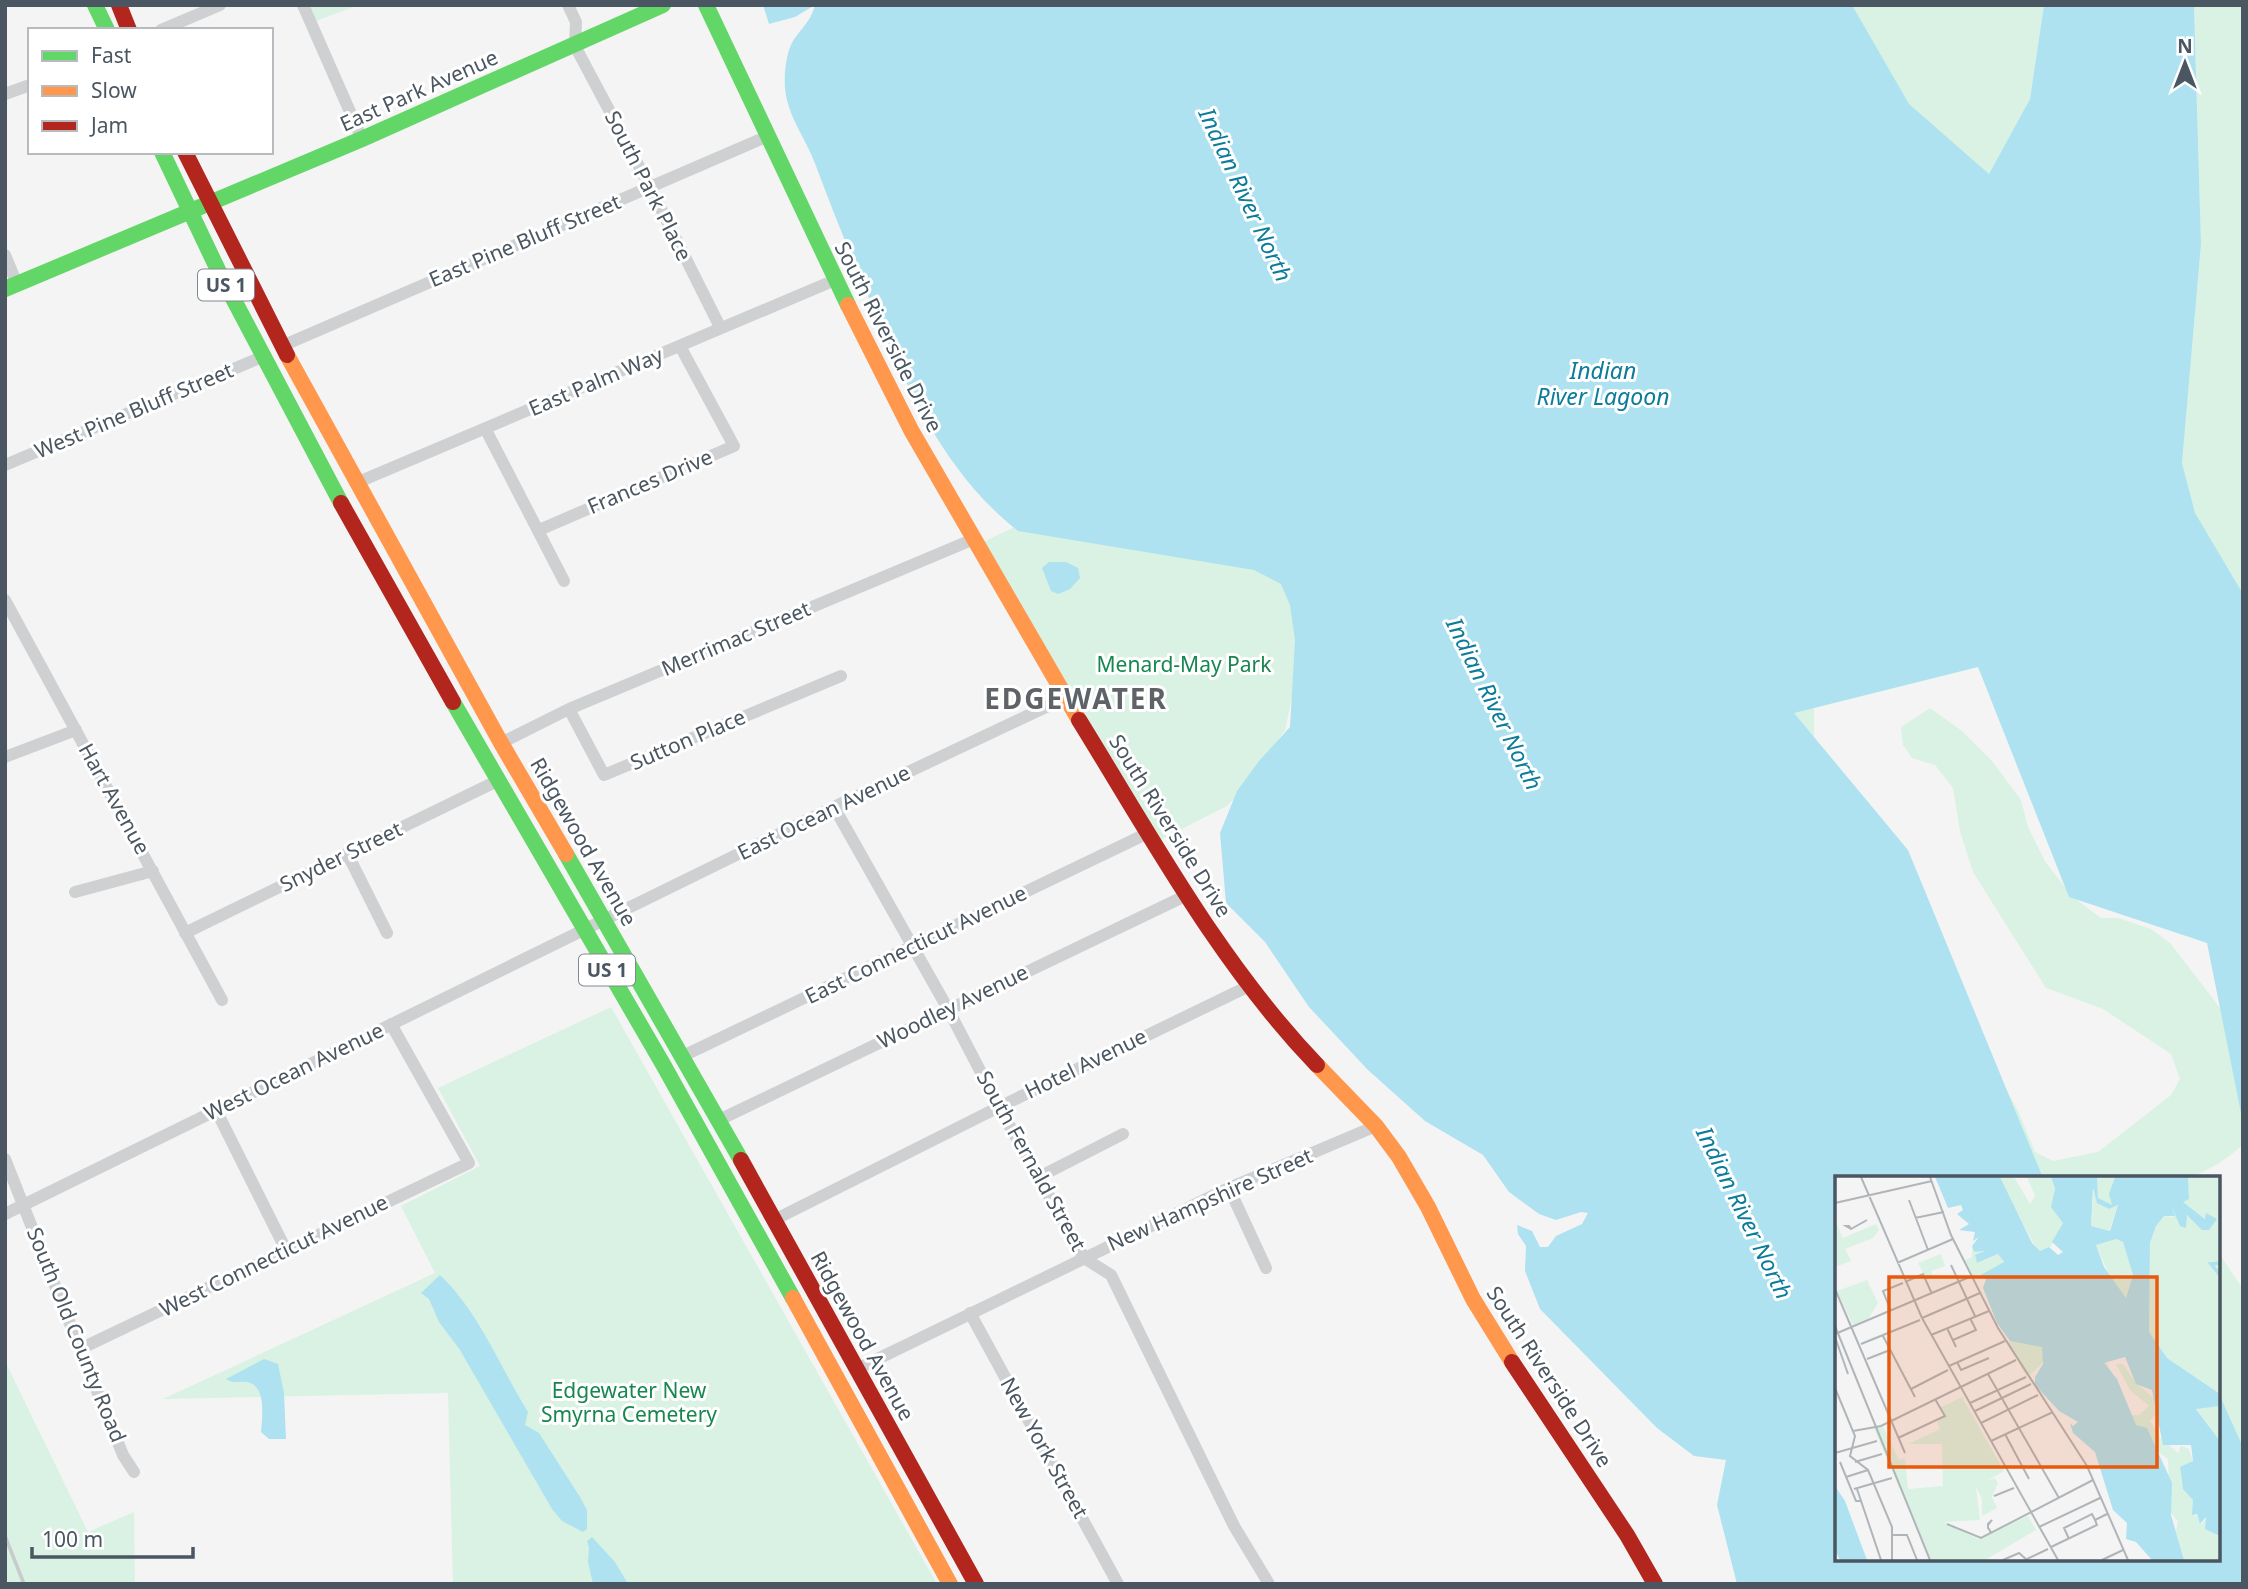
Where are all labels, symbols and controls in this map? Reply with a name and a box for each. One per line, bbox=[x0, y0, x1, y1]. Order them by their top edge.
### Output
legend bbox=[28, 28, 273, 154]
north arrow bbox=[2150, 28, 2220, 98]
text: N bbox=[2177, 33, 2193, 59]
text: Fast bbox=[91, 41, 132, 69]
street label: East Park Avenue bbox=[335, 43, 502, 137]
text: Slow bbox=[91, 76, 137, 104]
water label: Indian River North bbox=[1191, 102, 1300, 287]
street label: South Park Place bbox=[599, 106, 699, 265]
text: Jam bbox=[89, 111, 128, 139]
street label: East Pine Bluff Street bbox=[425, 187, 625, 293]
street label: South Riverside Drive bbox=[829, 236, 949, 437]
road number: US 1 bbox=[198, 270, 254, 300]
street label: East Palm Way bbox=[524, 340, 667, 422]
water label: Indian River Lagoon bbox=[1536, 354, 1670, 412]
street label: West Pine Bluff Street bbox=[30, 355, 238, 465]
street label: Frances Drive bbox=[583, 442, 716, 520]
street label: Merrimac Street bbox=[657, 594, 815, 682]
water label: Indian River North bbox=[1439, 611, 1551, 795]
park label: Menard-May Park bbox=[1097, 650, 1272, 678]
district label: EDGEWATER bbox=[984, 679, 1168, 717]
street label: Sutton Place bbox=[626, 702, 750, 776]
street label: South Riverside Drive bbox=[1103, 729, 1239, 922]
street label: Hart Avenue bbox=[73, 738, 157, 859]
street label: Ridgewood Avenue bbox=[524, 752, 643, 931]
street label: East Ocean Avenue bbox=[733, 758, 915, 866]
street label: Snyder Street bbox=[275, 814, 407, 898]
street label: East Connecticut Avenue bbox=[800, 878, 1031, 1010]
road number: US 1 bbox=[579, 954, 635, 986]
street label: Woodley Avenue bbox=[873, 958, 1032, 1055]
street label: West Ocean Avenue bbox=[199, 1015, 388, 1127]
street label: Hotel Avenue bbox=[1020, 1022, 1151, 1105]
street label: South Fernald Street bbox=[971, 1065, 1093, 1256]
water label: Indian River North bbox=[1689, 1120, 1801, 1304]
street label: New Hampshire Street bbox=[1103, 1141, 1317, 1257]
inset map bbox=[1835, 1176, 2220, 1561]
street label: West Connecticut Avenue bbox=[155, 1188, 392, 1323]
street label: South Old County Road bbox=[21, 1223, 133, 1446]
street label: Ridgewood Avenue bbox=[805, 1246, 921, 1425]
street label: South Riverside Drive bbox=[1481, 1281, 1619, 1472]
street label: New York Street bbox=[995, 1372, 1095, 1523]
park label: Edgewater New Smyrna Cemetery bbox=[541, 1376, 717, 1428]
scale bar bbox=[32, 1516, 192, 1560]
text: 100 m bbox=[42, 1525, 103, 1553]

